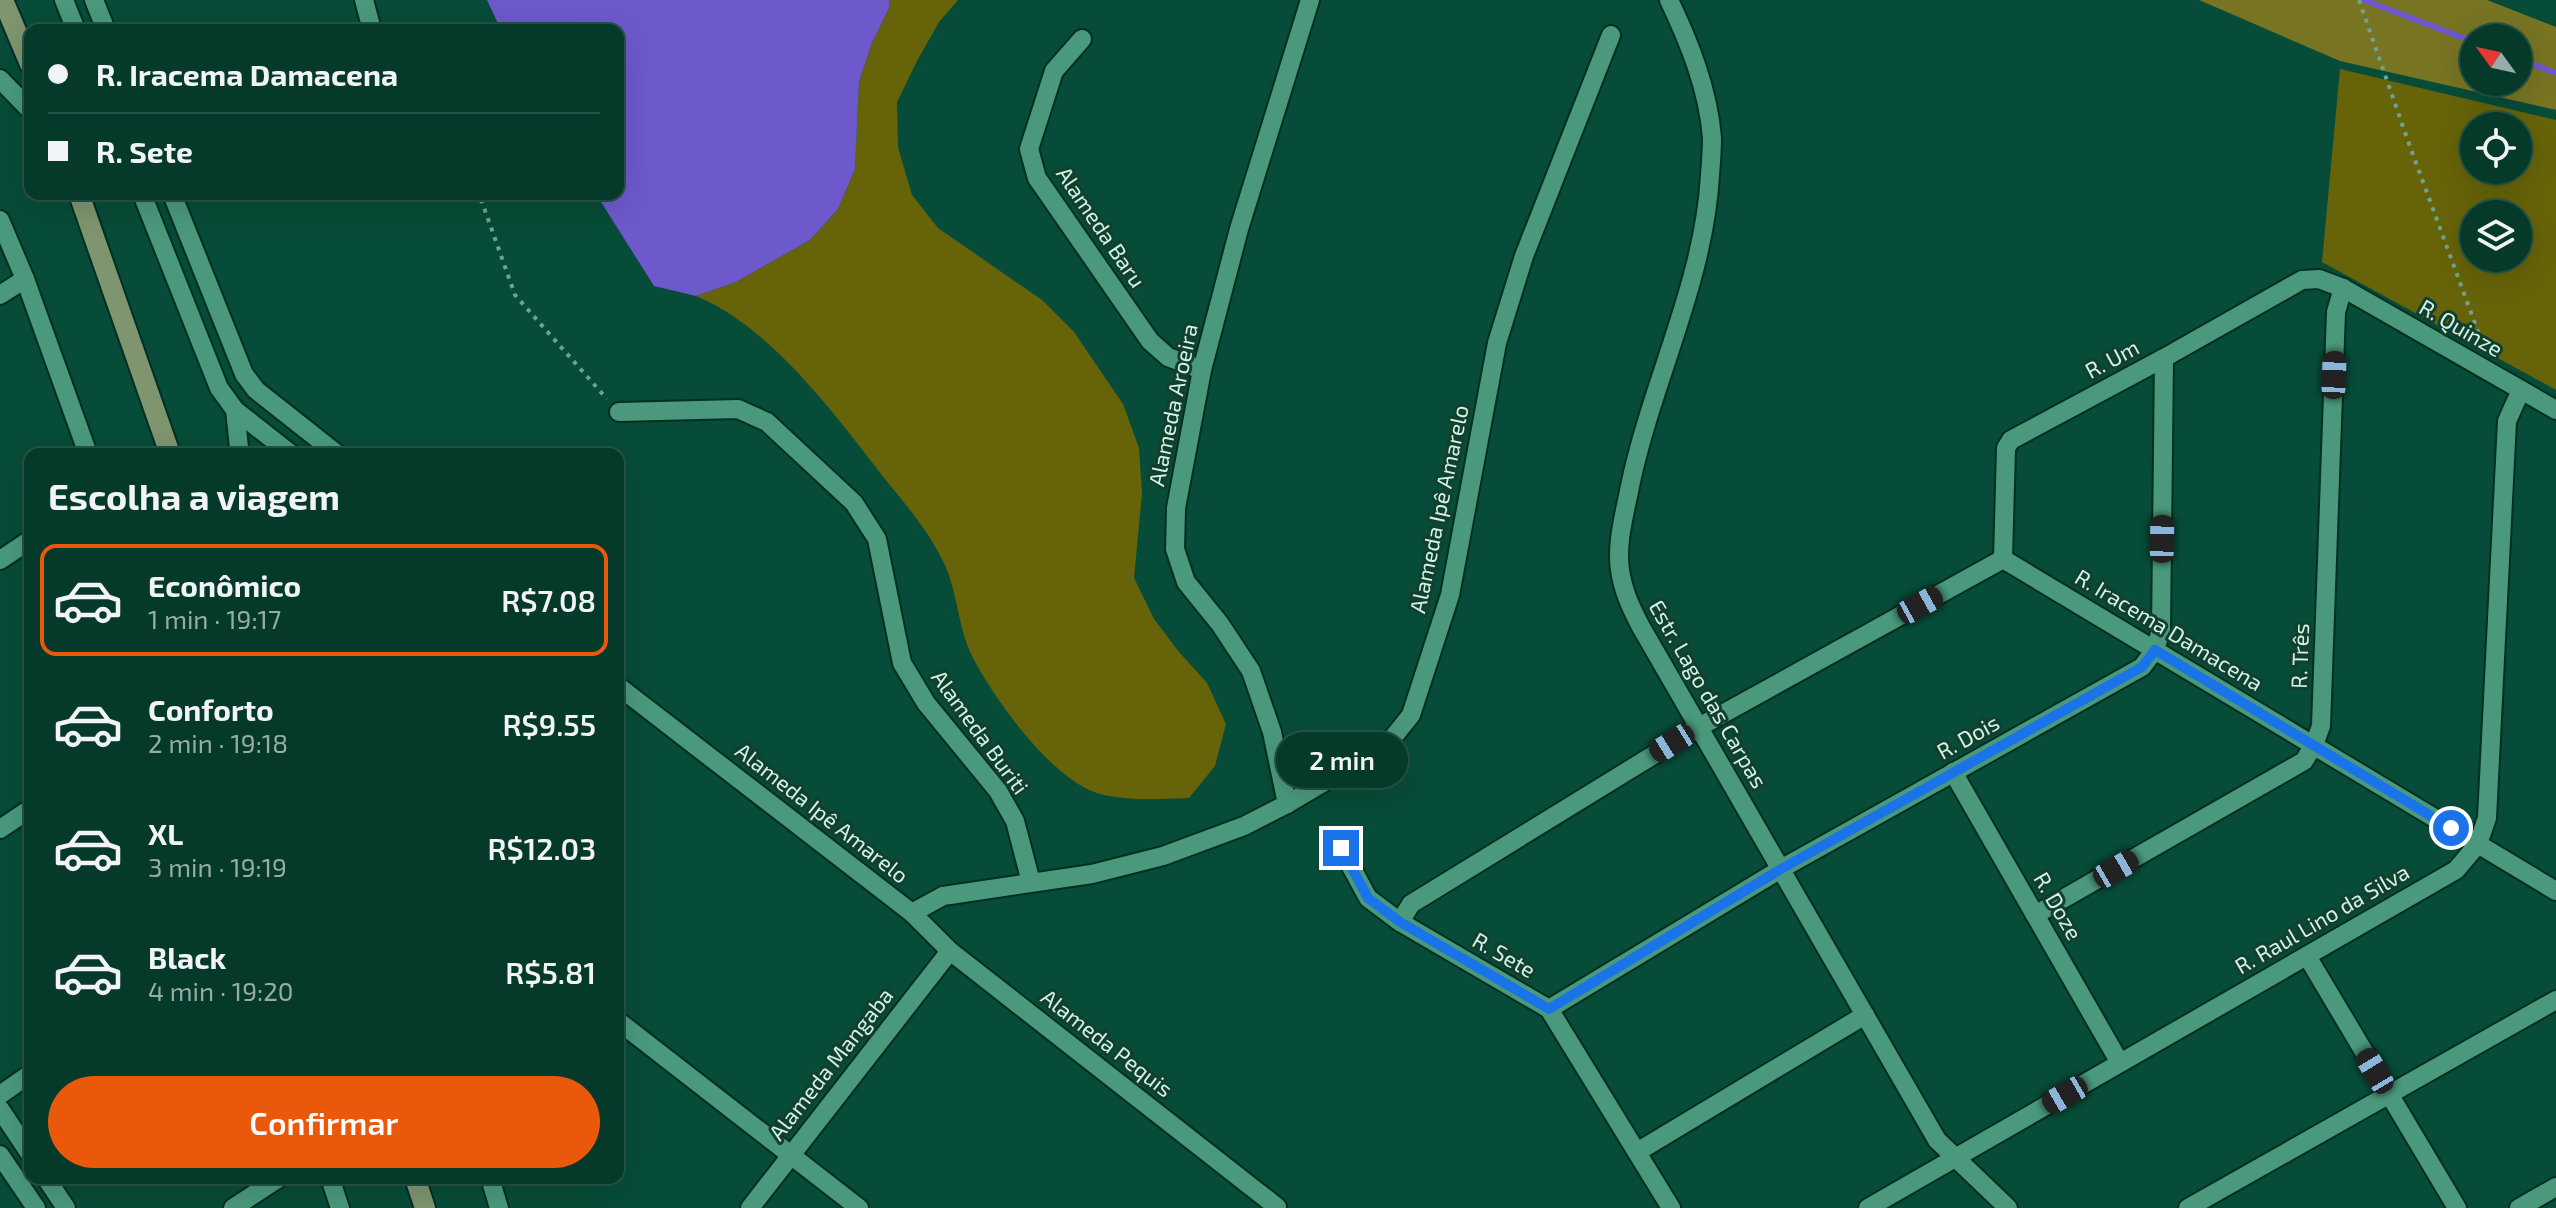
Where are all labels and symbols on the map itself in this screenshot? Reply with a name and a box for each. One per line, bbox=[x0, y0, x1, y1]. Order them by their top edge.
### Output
north arrow bbox=[2460, 24, 2532, 96]
street label: Alameda Baru bbox=[1052, 161, 1152, 292]
street label: R. Quinze bbox=[2415, 293, 2508, 362]
street label: Alameda Aroeira bbox=[1142, 321, 1202, 488]
street label: R. Um bbox=[2080, 333, 2143, 383]
car bbox=[2321, 351, 2347, 399]
street label: Alameda Ipê Amarelo bbox=[1403, 402, 1473, 615]
car bbox=[2150, 515, 2174, 563]
street label: R. Iracema Damacena bbox=[2071, 563, 2268, 695]
car bbox=[1893, 583, 1947, 627]
street label: Estr. Lago das Carpas bbox=[1644, 595, 1773, 792]
street label: R. Três bbox=[2285, 623, 2313, 689]
street label: Alameda Buriti bbox=[927, 664, 1035, 799]
street label: R. Dois bbox=[1932, 708, 2003, 764]
car bbox=[1645, 720, 1699, 766]
callout: 2 min bbox=[1275, 732, 1407, 788]
street label: Alameda Ipê Amarelo bbox=[731, 737, 914, 888]
route start bbox=[2433, 810, 2469, 846]
route end bbox=[1323, 830, 1359, 866]
car bbox=[2089, 847, 2143, 891]
street label: R. Raul Lino da Silva bbox=[2230, 858, 2413, 979]
street label: R. Doze bbox=[2029, 867, 2089, 944]
street label: R. Sete bbox=[1469, 926, 1540, 982]
street label: Alameda Mangaba bbox=[763, 982, 898, 1145]
street label: Alameda Pequis bbox=[1037, 983, 1178, 1102]
car bbox=[2352, 1044, 2398, 1098]
car bbox=[2038, 1073, 2092, 1117]

